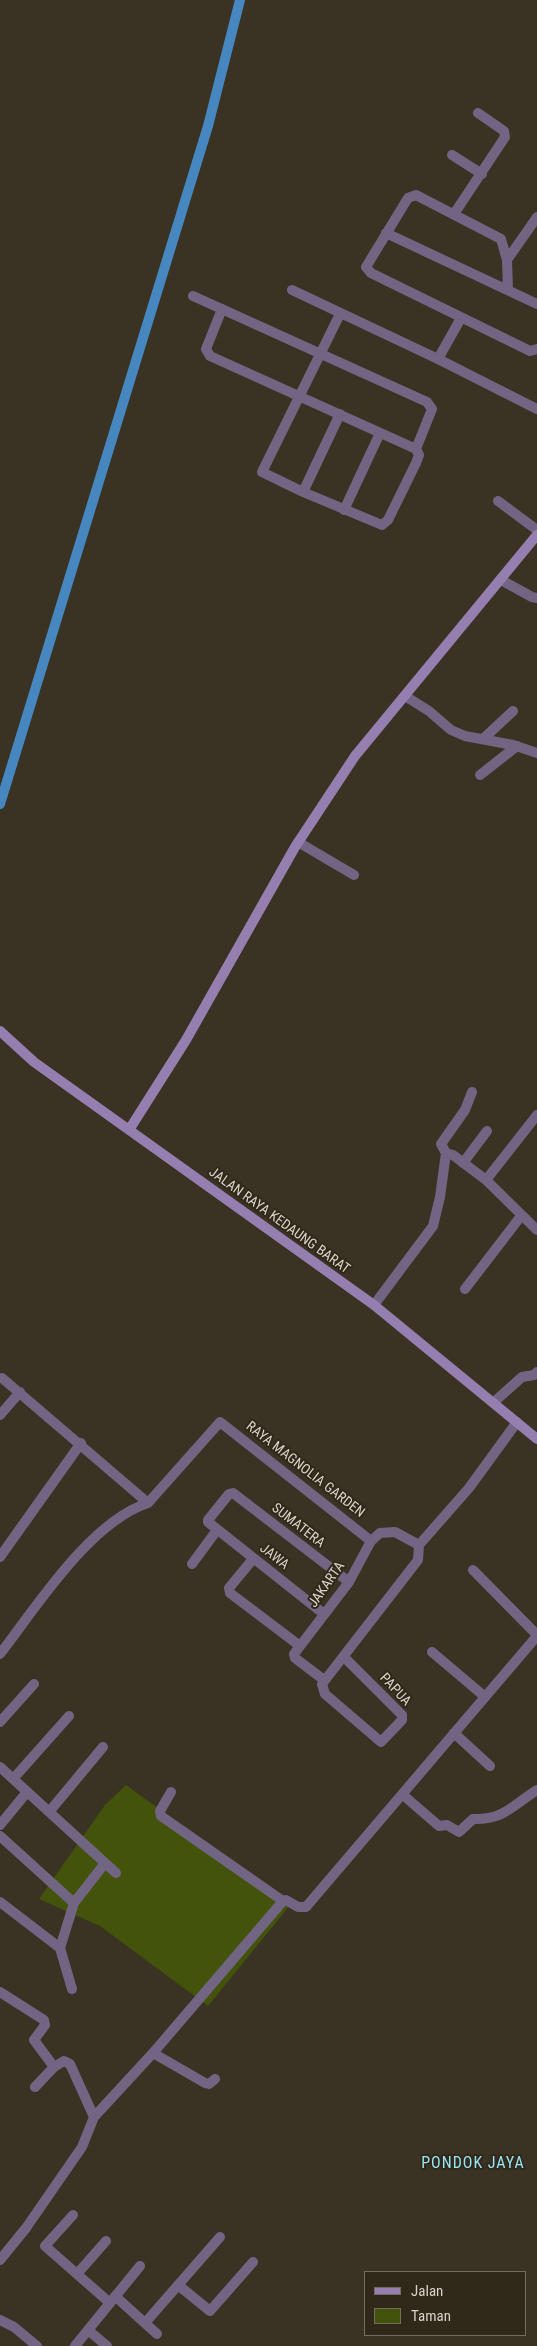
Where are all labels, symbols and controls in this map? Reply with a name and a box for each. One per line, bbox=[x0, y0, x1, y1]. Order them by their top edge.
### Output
street label: JALAN RAYA KEDAUNG BARAT bbox=[205, 1164, 353, 1278]
street label: RAYA MAGNOLIA GARDEN bbox=[242, 1418, 368, 1522]
street label: SUMATERA bbox=[268, 1500, 328, 1552]
street label: JAWA bbox=[256, 1540, 292, 1574]
street label: JAKARTA bbox=[305, 1559, 349, 1611]
street label: PAPUA bbox=[376, 1670, 414, 1710]
district label: PONDOK JAYA bbox=[420, 2154, 526, 2174]
legend bbox=[364, 2271, 527, 2336]
text: Jalan bbox=[411, 2282, 443, 2300]
text: Taman bbox=[411, 2307, 451, 2325]

